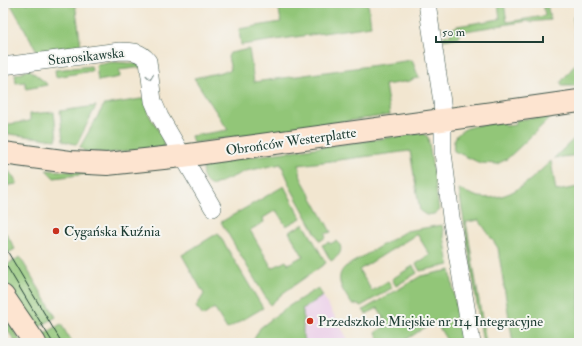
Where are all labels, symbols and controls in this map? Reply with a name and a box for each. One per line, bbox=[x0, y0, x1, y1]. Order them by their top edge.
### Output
scale bar bbox=[436, 18, 543, 44]
text: 50 m bbox=[442, 25, 466, 40]
street label: Starosikawska bbox=[47, 44, 125, 69]
one-way arrow bbox=[145, 73, 154, 80]
street label: Obrońców Westerplatte bbox=[225, 124, 358, 160]
place label: Cygańska Kuźnia bbox=[64, 223, 161, 241]
marker: Cygańska Kuźnia bbox=[51, 226, 61, 236]
place label: Przedszkole Miejskie nr 114 Integracyjne bbox=[318, 313, 543, 331]
marker: Przedszkole Miejskie nr 114 Integracyjne bbox=[305, 316, 315, 326]

